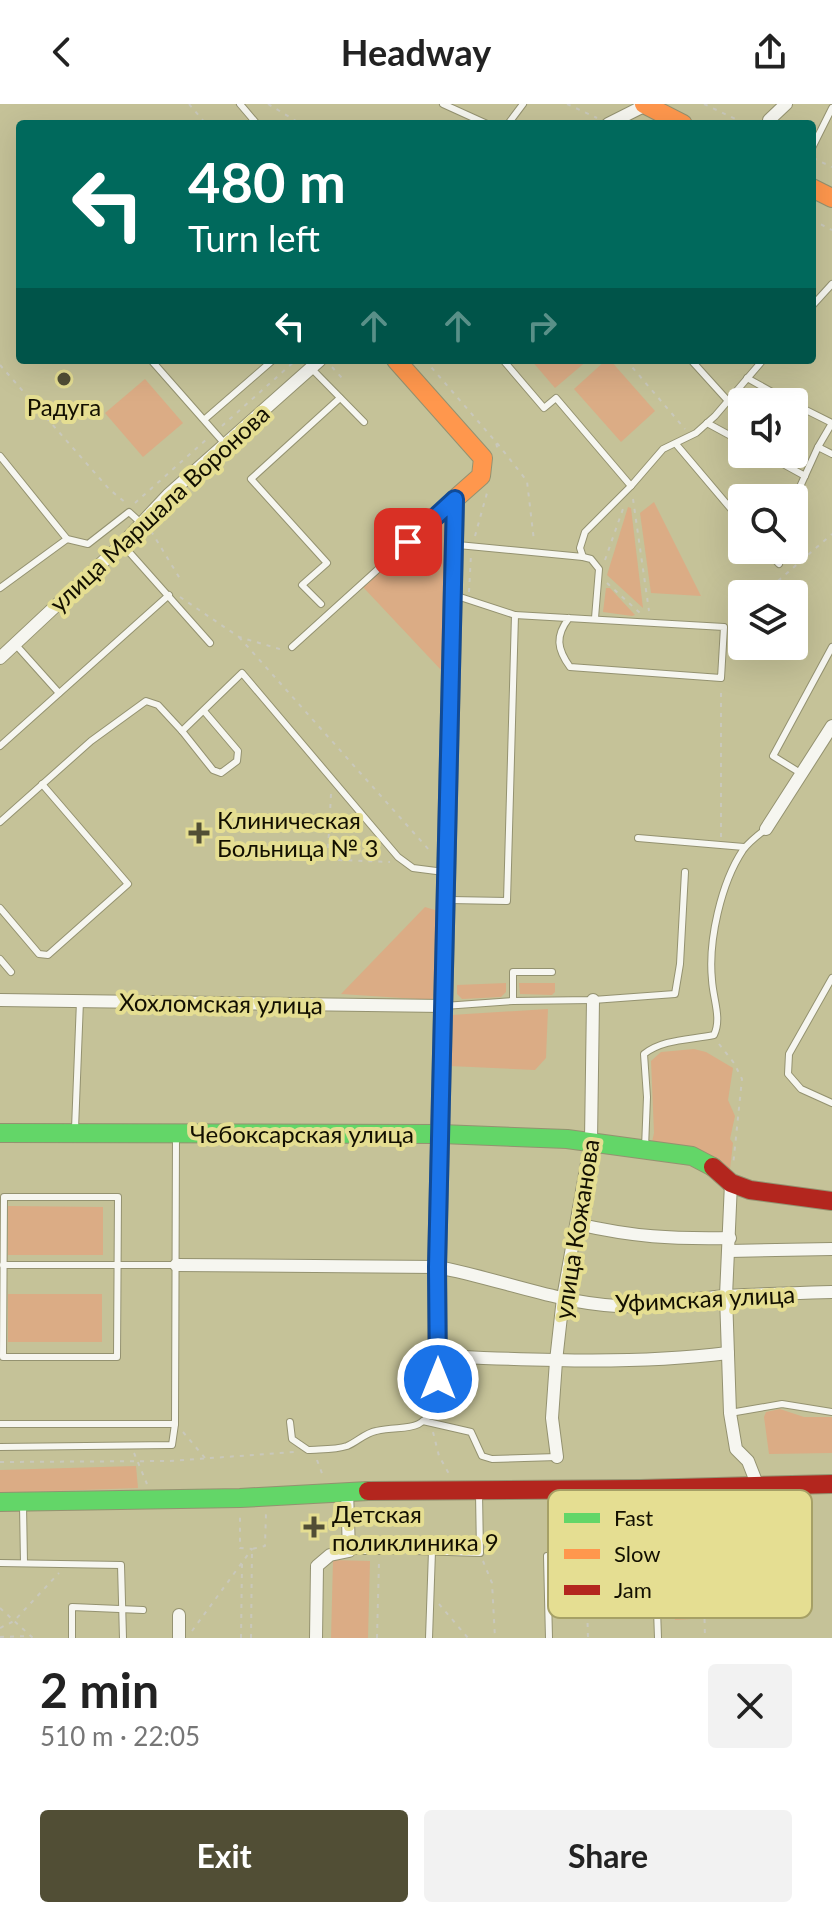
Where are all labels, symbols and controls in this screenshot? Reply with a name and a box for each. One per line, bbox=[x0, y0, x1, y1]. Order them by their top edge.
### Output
icon: back bbox=[40, 30, 84, 74]
text: Headway bbox=[341, 30, 491, 74]
icon: share bbox=[748, 30, 792, 74]
text: 480 m bbox=[188, 148, 346, 215]
icon: left bbox=[56, 152, 160, 256]
text: Turn left bbox=[188, 216, 320, 260]
icon: left bbox=[268, 304, 312, 348]
icon: ahead bbox=[352, 304, 396, 348]
icon: ahead bbox=[436, 304, 480, 348]
icon: right bbox=[520, 304, 564, 348]
marker: Радуга bbox=[55, 370, 73, 388]
map controls bbox=[728, 388, 808, 660]
button: sound bbox=[728, 388, 808, 468]
place label: Радуга bbox=[27, 392, 101, 421]
street label: улица Маршала Воронова bbox=[43, 399, 275, 617]
button: search bbox=[728, 484, 808, 564]
pin bbox=[374, 508, 442, 576]
icon: arrive bbox=[386, 520, 430, 564]
button: layers bbox=[728, 580, 808, 660]
place label: Клиническая Больница № 3 bbox=[217, 805, 378, 862]
marker: Клиническая Больница № 3 bbox=[188, 822, 210, 844]
street label: Хохломская улица bbox=[119, 987, 323, 1019]
street label: Чебоксарская улица bbox=[190, 1119, 414, 1148]
street label: улица Кожанова bbox=[547, 1137, 605, 1321]
street label: Уфимская улица bbox=[614, 1279, 796, 1317]
position arrow bbox=[396, 1337, 480, 1421]
legend bbox=[548, 1490, 812, 1618]
place label: Детская поликлиника 9 bbox=[332, 1499, 499, 1556]
text: Fast bbox=[614, 1504, 653, 1531]
marker: Детская поликлиника 9 bbox=[303, 1516, 325, 1538]
text: Slow bbox=[614, 1540, 661, 1567]
text: Jam bbox=[614, 1576, 652, 1603]
text: 2 min bbox=[40, 1661, 159, 1718]
button: close bbox=[708, 1664, 792, 1748]
text: 510 m · 22:05 bbox=[40, 1720, 200, 1752]
button: Exit bbox=[40, 1810, 408, 1902]
button: Share bbox=[424, 1810, 792, 1902]

